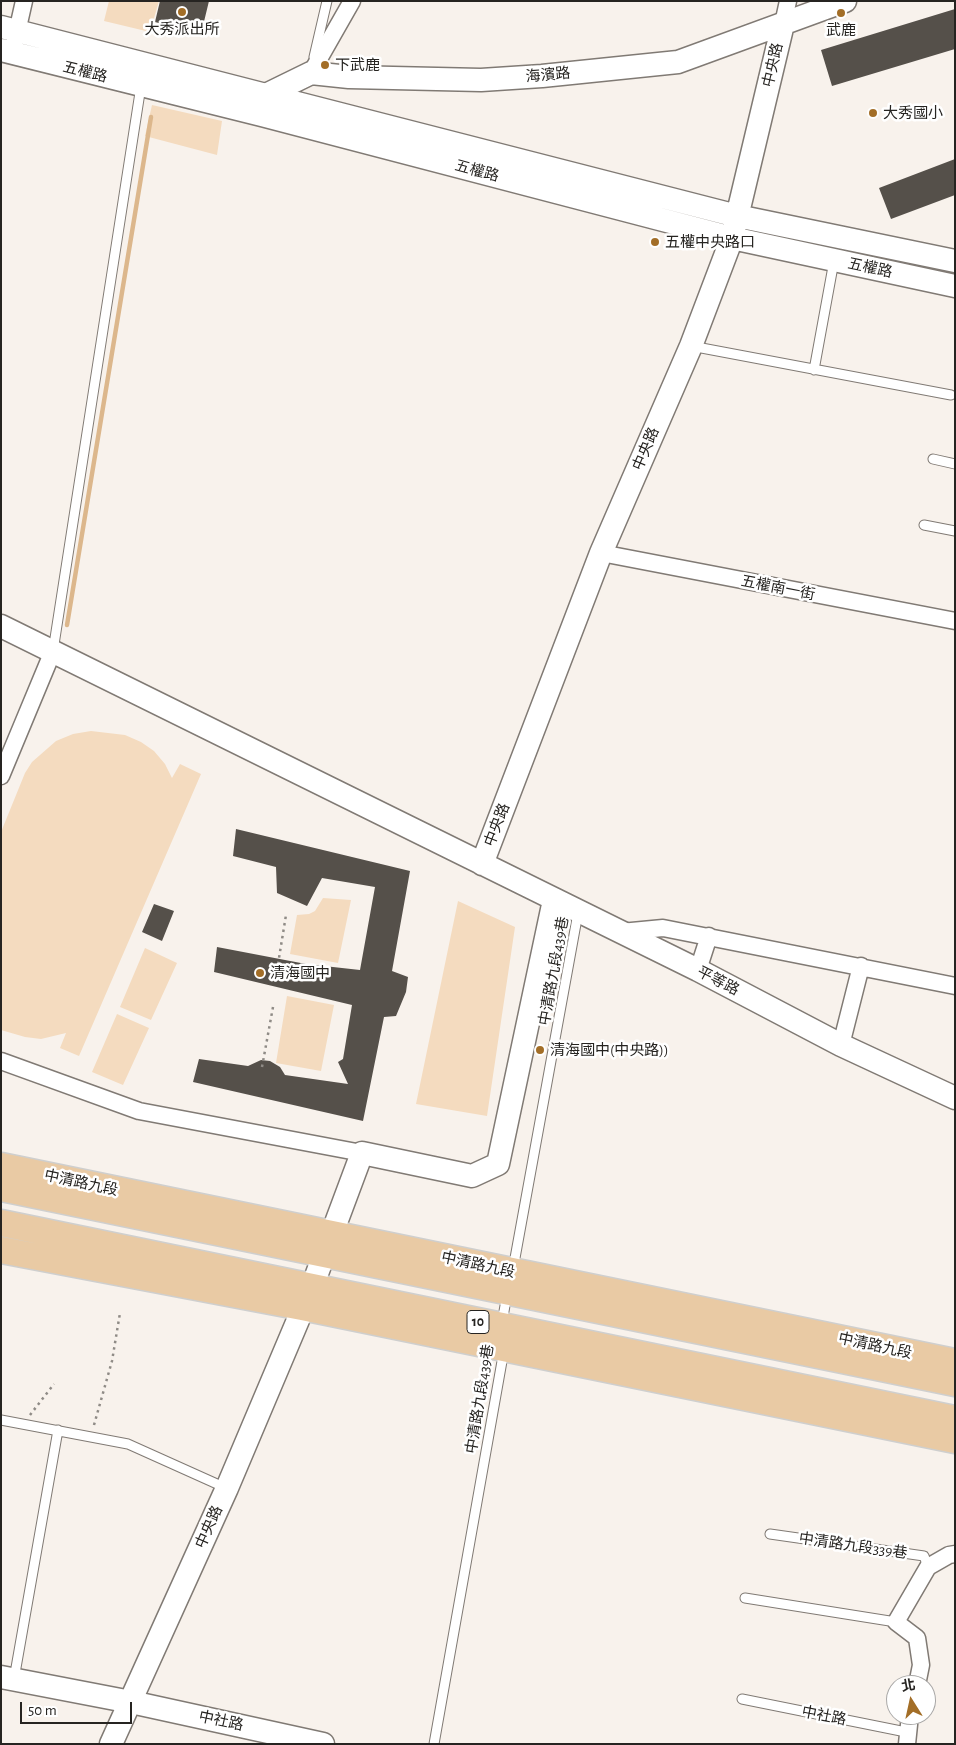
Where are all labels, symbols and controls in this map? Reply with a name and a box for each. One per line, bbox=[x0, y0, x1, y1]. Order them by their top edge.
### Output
marker: 大秀派出所 bbox=[176, 6, 188, 18]
marker: 武鹿 bbox=[835, 7, 847, 19]
place label: 大秀派出所 bbox=[145, 20, 219, 38]
place label: 武鹿 bbox=[826, 21, 856, 39]
street label: 中央路 bbox=[759, 41, 787, 89]
place label: 下武鹿 bbox=[335, 56, 380, 74]
street label: 五權路 bbox=[61, 58, 109, 86]
marker: 下武鹿 bbox=[319, 59, 331, 71]
street label: 海濱路 bbox=[525, 64, 571, 86]
place label: 大秀國小 bbox=[883, 104, 943, 122]
marker: 大秀國小 bbox=[867, 107, 879, 119]
street label: 五權路 bbox=[453, 156, 501, 186]
place label: 五權中央路口 bbox=[665, 233, 755, 251]
marker: 五權中央路口 bbox=[649, 236, 661, 248]
street label: 五權路 bbox=[846, 255, 894, 281]
street label: 中央路 bbox=[629, 425, 663, 473]
street label: 五權南一街 bbox=[739, 572, 817, 604]
street label: 中央路 bbox=[481, 801, 513, 849]
street label: 中清路九段439巷 bbox=[536, 915, 572, 1027]
street label: 平等路 bbox=[694, 963, 742, 999]
place label: 清海國中 bbox=[270, 964, 330, 982]
marker: 清海國中 bbox=[254, 967, 266, 979]
place label: 清海國中(中央路)) bbox=[550, 1041, 668, 1059]
marker: 清海國中(中央路)) bbox=[534, 1044, 546, 1056]
street label: 中清路九段 bbox=[42, 1166, 120, 1200]
street label: 中清路九段 bbox=[439, 1248, 517, 1282]
road number: 10 bbox=[467, 1310, 489, 1334]
street label: 中清路九段 bbox=[836, 1329, 914, 1363]
street label: 中清路九段439巷 bbox=[462, 1343, 498, 1455]
street label: 中央路 bbox=[192, 1503, 226, 1551]
street label: 中清路九段339巷 bbox=[798, 1529, 908, 1563]
north arrow bbox=[886, 1675, 936, 1725]
text: 北 bbox=[900, 1678, 917, 1694]
scale bar bbox=[22, 1692, 135, 1724]
text: 50 m bbox=[28, 1703, 57, 1718]
street label: 中社路 bbox=[800, 1703, 848, 1729]
street label: 中社路 bbox=[197, 1708, 245, 1734]

